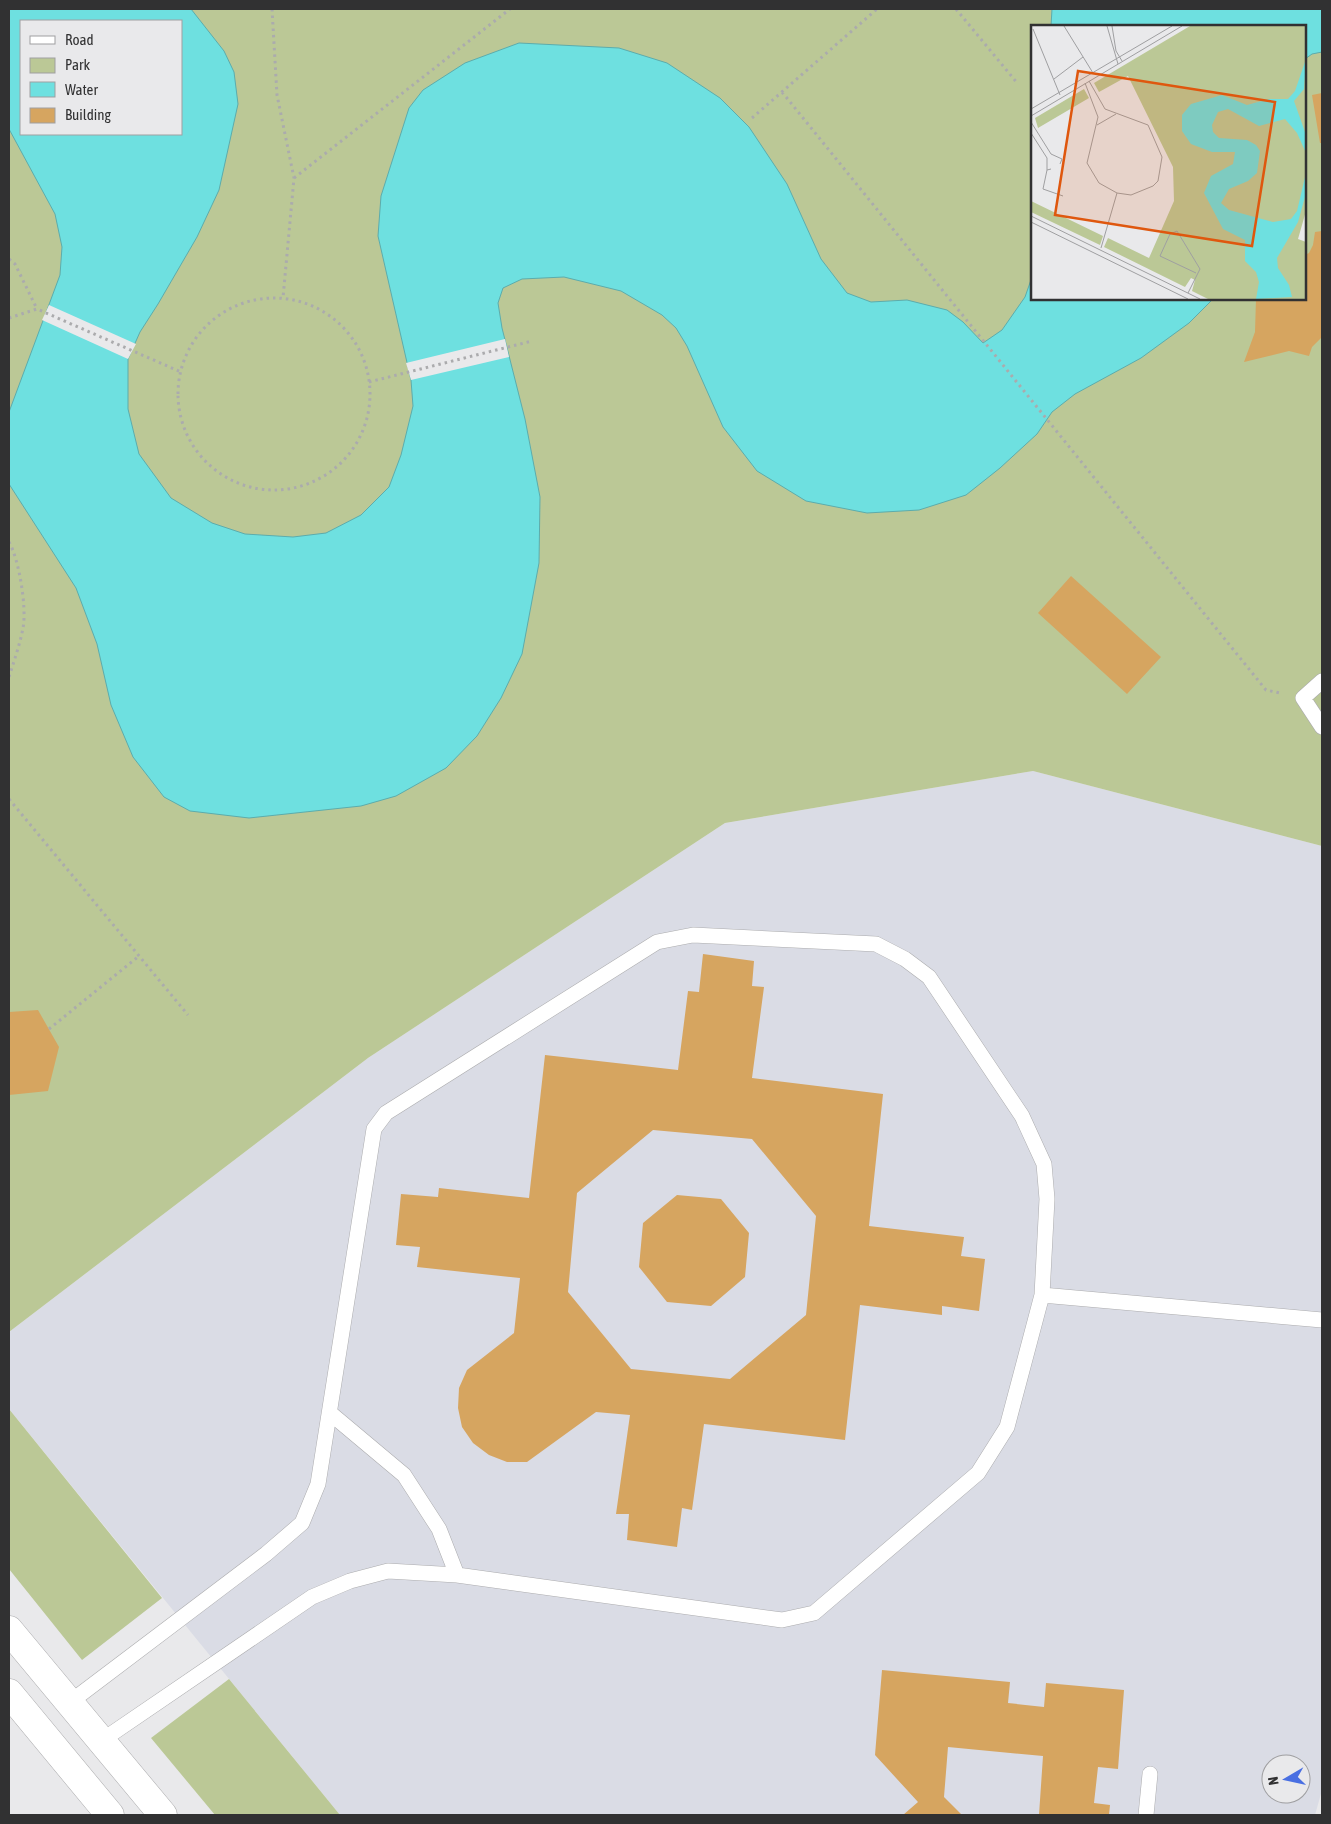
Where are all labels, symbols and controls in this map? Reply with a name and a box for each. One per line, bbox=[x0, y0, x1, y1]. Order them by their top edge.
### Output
legend bbox=[20, 20, 182, 135]
inset map bbox=[1031, 25, 1306, 300]
text: Road bbox=[65, 31, 94, 48]
text: Park bbox=[65, 56, 90, 73]
text: Water bbox=[65, 81, 98, 98]
text: Building bbox=[65, 106, 111, 123]
north arrow bbox=[1261, 1754, 1311, 1804]
text: N bbox=[1265, 1776, 1282, 1786]

